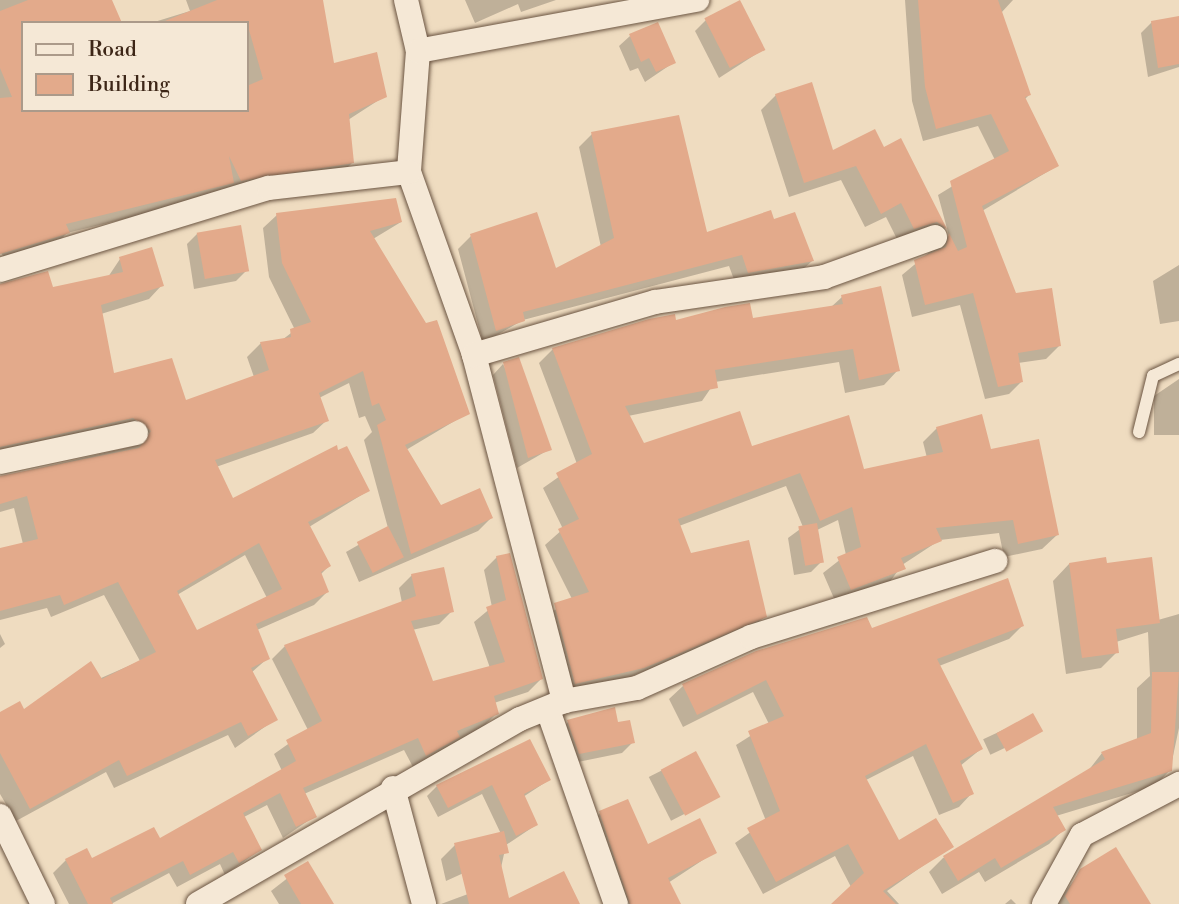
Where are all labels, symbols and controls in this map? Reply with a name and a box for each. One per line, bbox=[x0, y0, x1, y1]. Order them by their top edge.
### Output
legend bbox=[21, 21, 248, 112]
text: Road bbox=[88, 37, 137, 63]
text: Building bbox=[88, 72, 170, 98]

